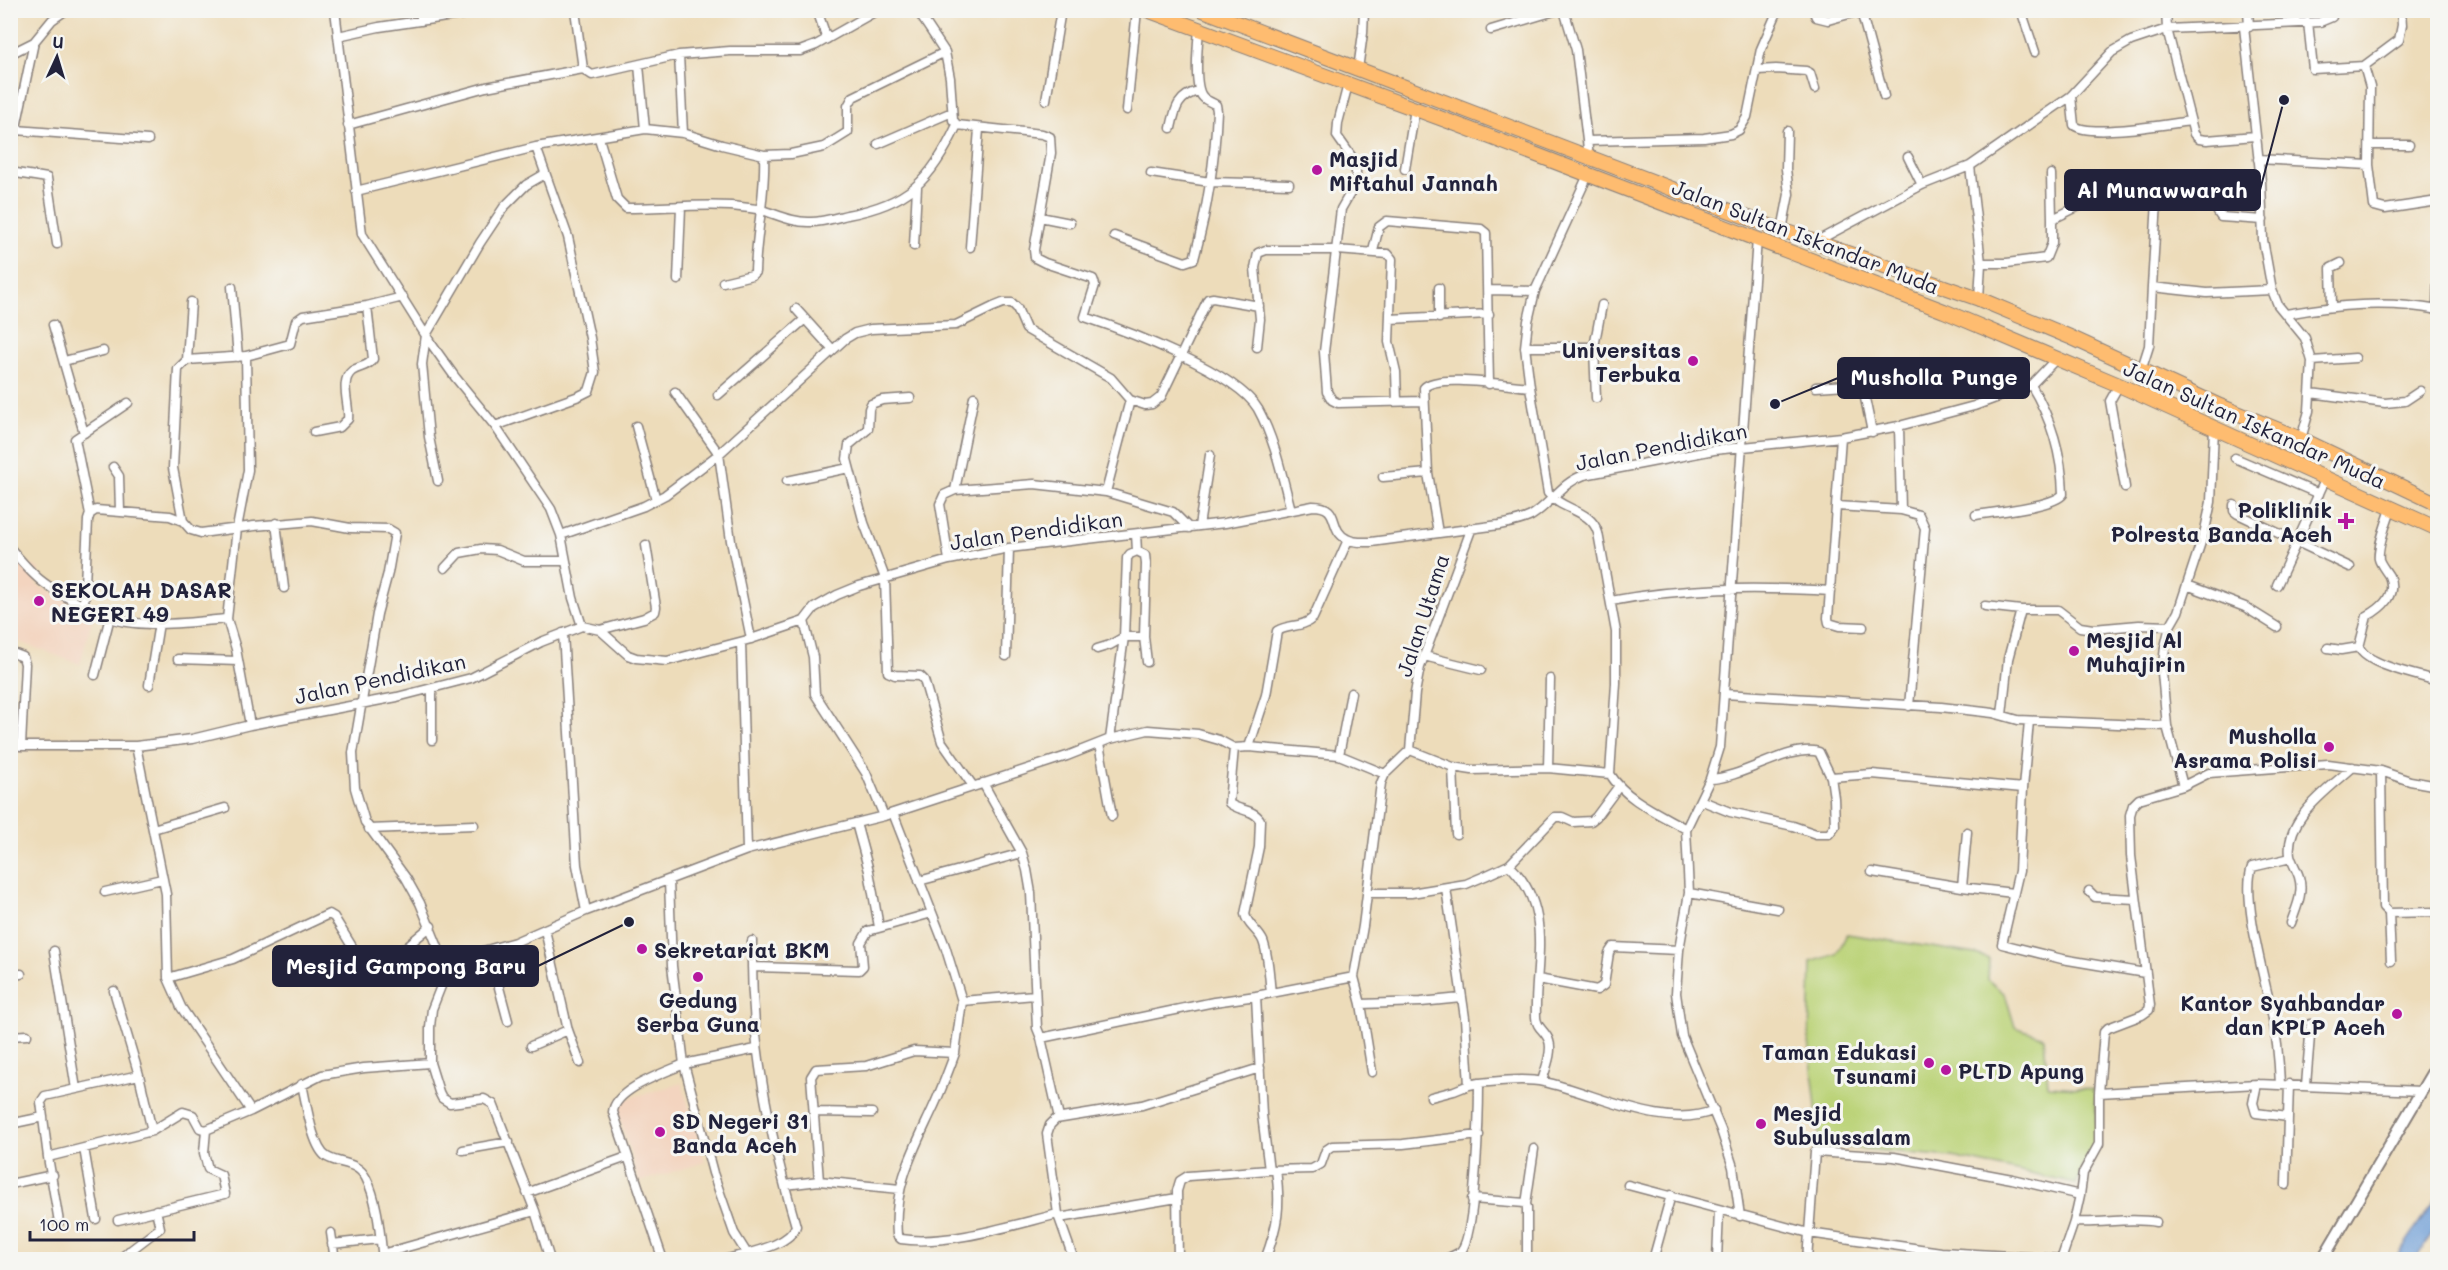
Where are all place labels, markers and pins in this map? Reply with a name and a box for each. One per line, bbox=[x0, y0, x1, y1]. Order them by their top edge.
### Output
place label: Masjid Miftahul Jannah bbox=[1329, 145, 1498, 196]
marker: Masjid Miftahul Jannah bbox=[1310, 163, 1324, 177]
callout: Al Munawwarah bbox=[2065, 170, 2260, 210]
place label: Universitas Terbuka bbox=[1562, 336, 1681, 387]
marker: Universitas Terbuka bbox=[1686, 354, 1700, 368]
callout: Musholla Punge bbox=[1838, 358, 2029, 398]
place label: Poliklinik Polresta Banda Aceh bbox=[2111, 496, 2332, 547]
marker: Poliklinik Polresta Banda Aceh bbox=[2337, 512, 2355, 530]
place label: SEKOLAH DASAR NEGERI 49 bbox=[51, 576, 232, 627]
marker: SEKOLAH DASAR NEGERI 49 bbox=[32, 594, 46, 608]
place label: Mesjid Al Muhajirin bbox=[2086, 626, 2185, 677]
marker: Mesjid Al Muhajirin bbox=[2067, 644, 2081, 658]
place label: Musholla Asrama Polisi bbox=[2173, 722, 2317, 773]
marker: Musholla Asrama Polisi bbox=[2322, 740, 2336, 754]
place label: Sekretariat BKM bbox=[654, 936, 829, 963]
marker: Sekretariat BKM bbox=[635, 942, 649, 956]
callout: Mesjid Gampong Baru bbox=[273, 946, 538, 986]
marker: Gedung Serba Guna bbox=[691, 970, 705, 984]
place label: Gedung Serba Guna bbox=[636, 986, 760, 1037]
place label: Kantor Syahbandar dan KPLP Aceh bbox=[2181, 989, 2385, 1040]
marker: Kantor Syahbandar dan KPLP Aceh bbox=[2390, 1007, 2404, 1021]
place label: Taman Edukasi Tsunami bbox=[1762, 1038, 1917, 1089]
marker: Taman Edukasi Tsunami bbox=[1922, 1056, 1936, 1070]
place label: PLTD Apung bbox=[1958, 1057, 2084, 1084]
marker: PLTD Apung bbox=[1939, 1063, 1953, 1077]
place label: Mesjid Subulussalam bbox=[1773, 1099, 1911, 1150]
place label: SD Negeri 31 Banda Aceh bbox=[672, 1107, 809, 1158]
marker: Mesjid Subulussalam bbox=[1754, 1117, 1768, 1131]
marker: SD Negeri 31 Banda Aceh bbox=[653, 1125, 667, 1139]

